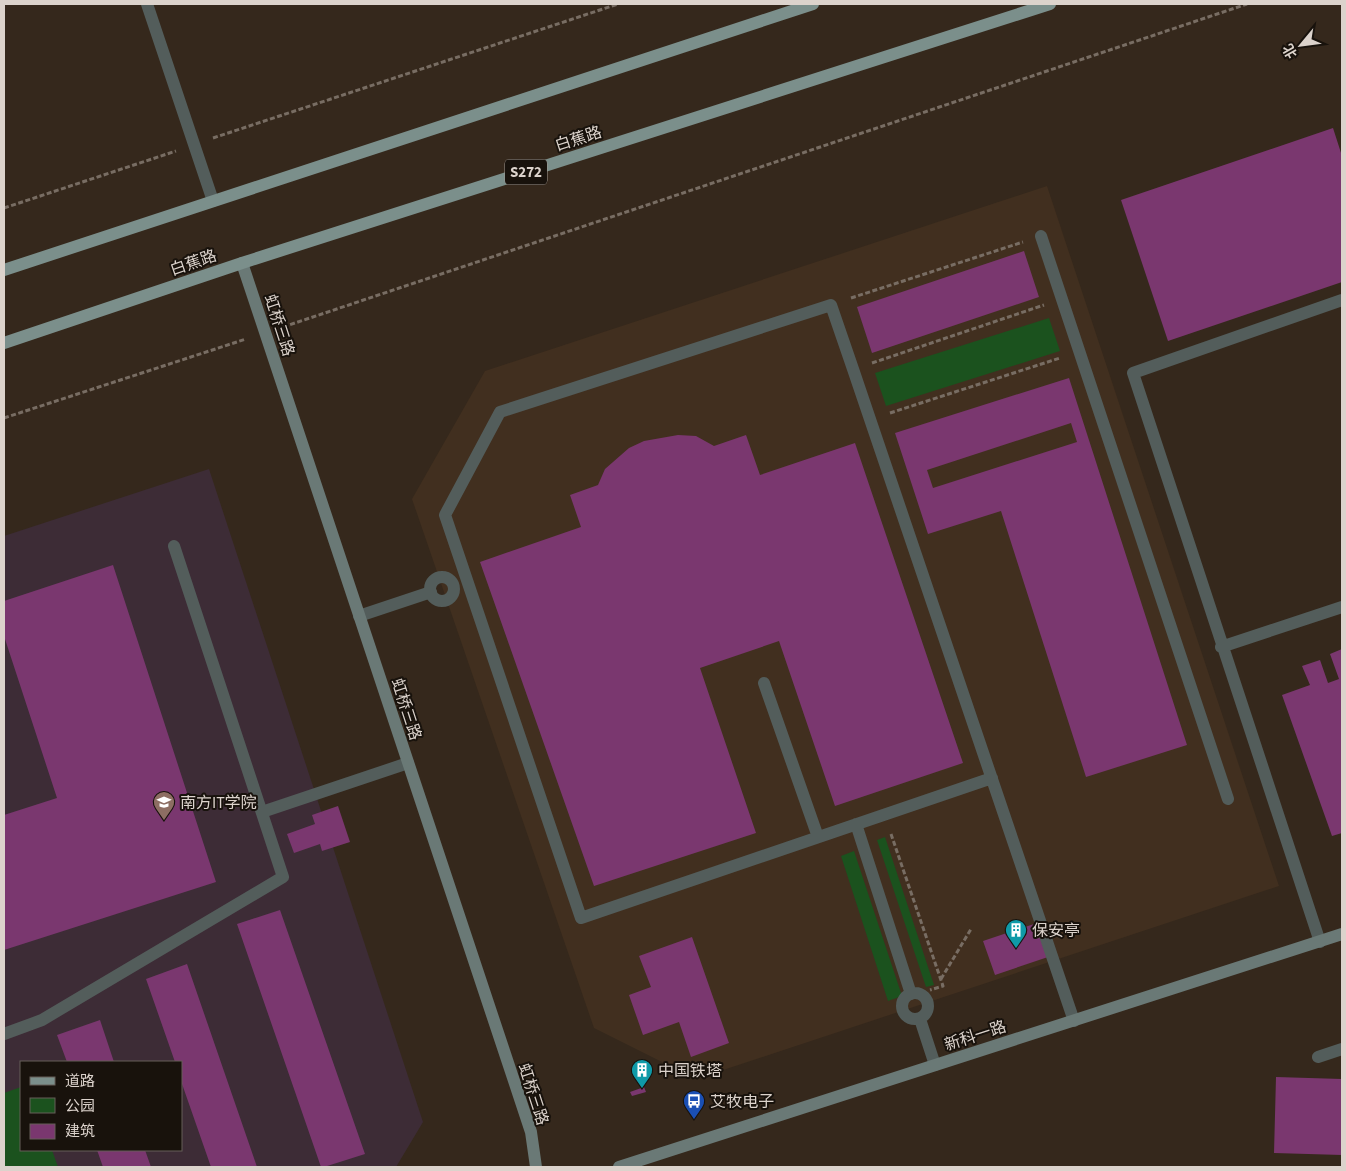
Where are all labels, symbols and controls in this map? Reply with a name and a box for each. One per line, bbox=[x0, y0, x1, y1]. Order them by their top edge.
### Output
north arrow bbox=[1276, 20, 1326, 70]
text: 北 bbox=[1278, 40, 1303, 62]
street label: 白蕉路 bbox=[552, 121, 605, 157]
road number: S272 bbox=[505, 160, 547, 184]
street label: 白蕉路 bbox=[167, 245, 220, 281]
street label: 虹桥三路 bbox=[259, 291, 299, 359]
street label: 虹桥三路 bbox=[386, 675, 426, 743]
school or university icon: 南方IT学院 bbox=[152, 790, 176, 821]
place label: 南方IT学院 bbox=[180, 792, 257, 814]
building icon: 保安亭 bbox=[1004, 918, 1028, 949]
place label: 保安亭 bbox=[1032, 920, 1080, 942]
street label: 新科一路 bbox=[941, 1016, 1009, 1056]
building icon: 中国铁塔 bbox=[630, 1058, 654, 1089]
street label: 虹桥三路 bbox=[513, 1060, 553, 1128]
place label: 中国铁塔 bbox=[658, 1060, 722, 1082]
legend bbox=[20, 1061, 182, 1151]
text: 道路 bbox=[65, 1071, 95, 1092]
bus stop icon: 艾牧电子 bbox=[682, 1089, 706, 1120]
place label: 艾牧电子 bbox=[710, 1091, 774, 1113]
text: 公园 bbox=[65, 1096, 95, 1117]
text: 建筑 bbox=[65, 1121, 95, 1142]

